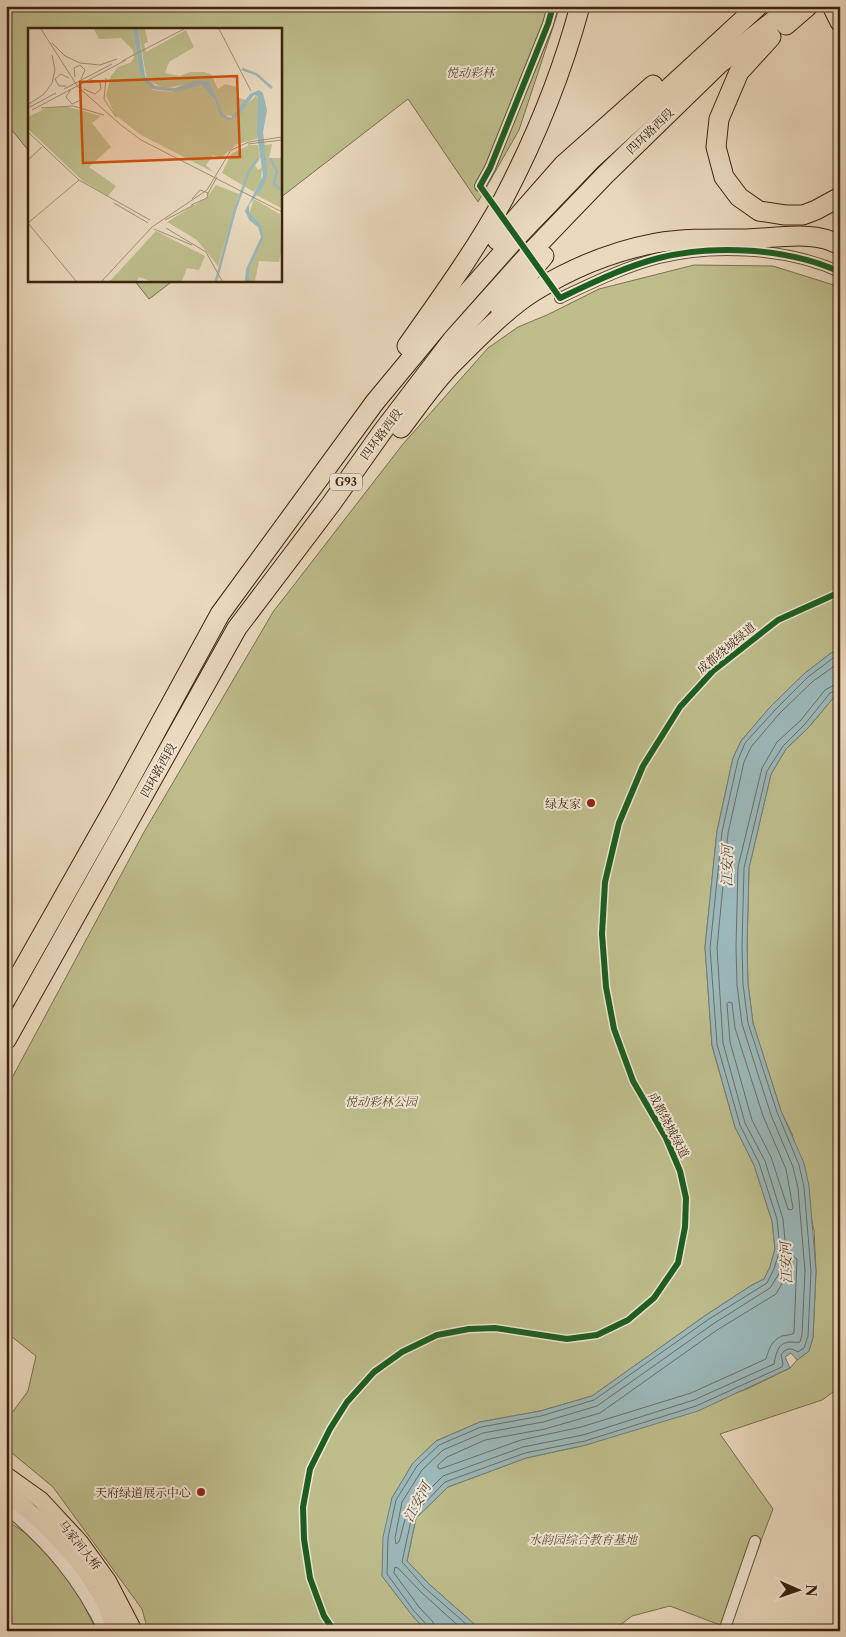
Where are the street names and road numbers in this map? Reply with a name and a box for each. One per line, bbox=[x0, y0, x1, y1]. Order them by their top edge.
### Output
street label: 四环路西段 bbox=[623, 105, 677, 157]
street label: 四环路西段 bbox=[357, 406, 405, 462]
road number: G93 bbox=[330, 474, 362, 491]
street label: 成都绕城绿道 bbox=[694, 619, 758, 677]
street label: 四环路西段 bbox=[137, 740, 179, 800]
street label: 成都绕城绿道 bbox=[645, 1090, 693, 1160]
street label: 马家河大桥 bbox=[55, 1517, 105, 1573]

